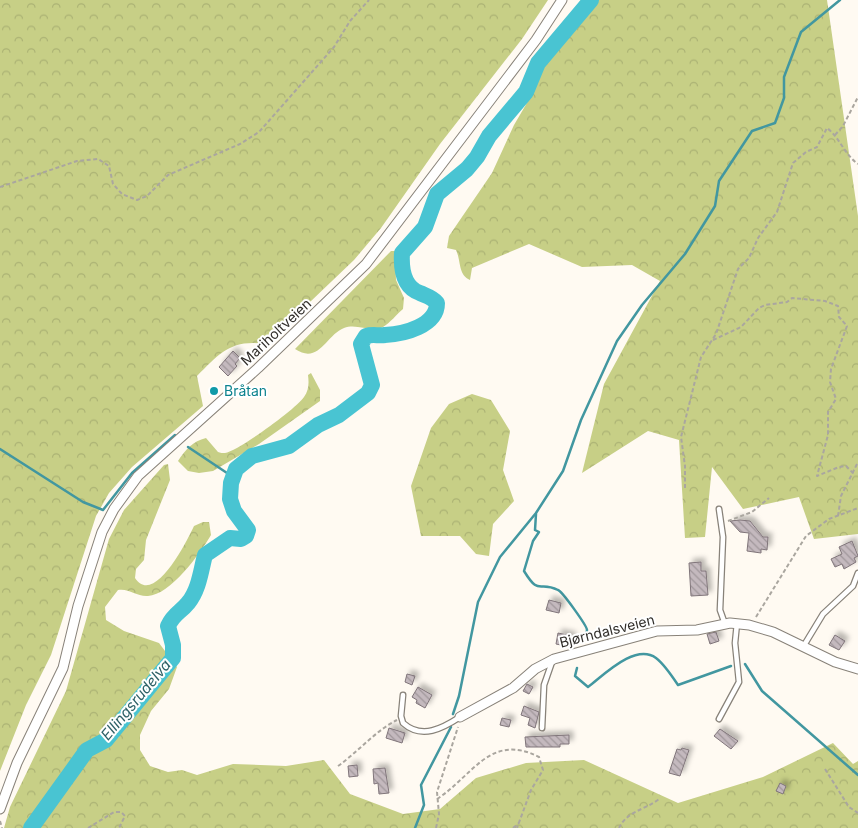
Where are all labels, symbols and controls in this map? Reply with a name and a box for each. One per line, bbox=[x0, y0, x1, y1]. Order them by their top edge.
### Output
street label: Mariholtveien bbox=[237, 295, 314, 369]
place label: Bråtan bbox=[224, 382, 267, 399]
marker: Bråtan bbox=[208, 385, 220, 397]
street label: Bjørndalsveien bbox=[558, 610, 656, 651]
water label: Ellingsrudelva bbox=[96, 656, 175, 744]

